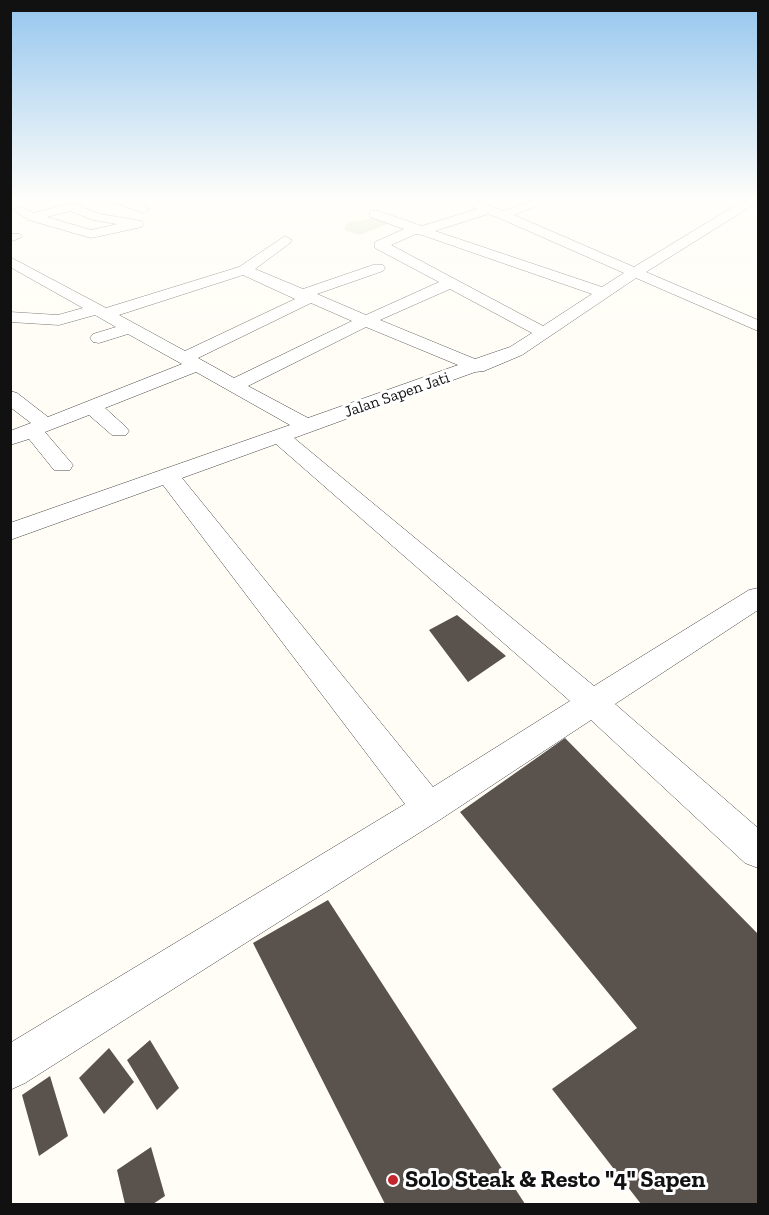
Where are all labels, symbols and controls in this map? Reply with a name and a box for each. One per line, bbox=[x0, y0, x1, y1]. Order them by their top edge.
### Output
street label: Jalan Sapen Jati bbox=[342, 368, 452, 422]
place label: Solo Steak & Resto "4" Sapen bbox=[405, 1166, 705, 1194]
marker: Solo Steak & Resto "4" Sapen bbox=[386, 1173, 400, 1187]

